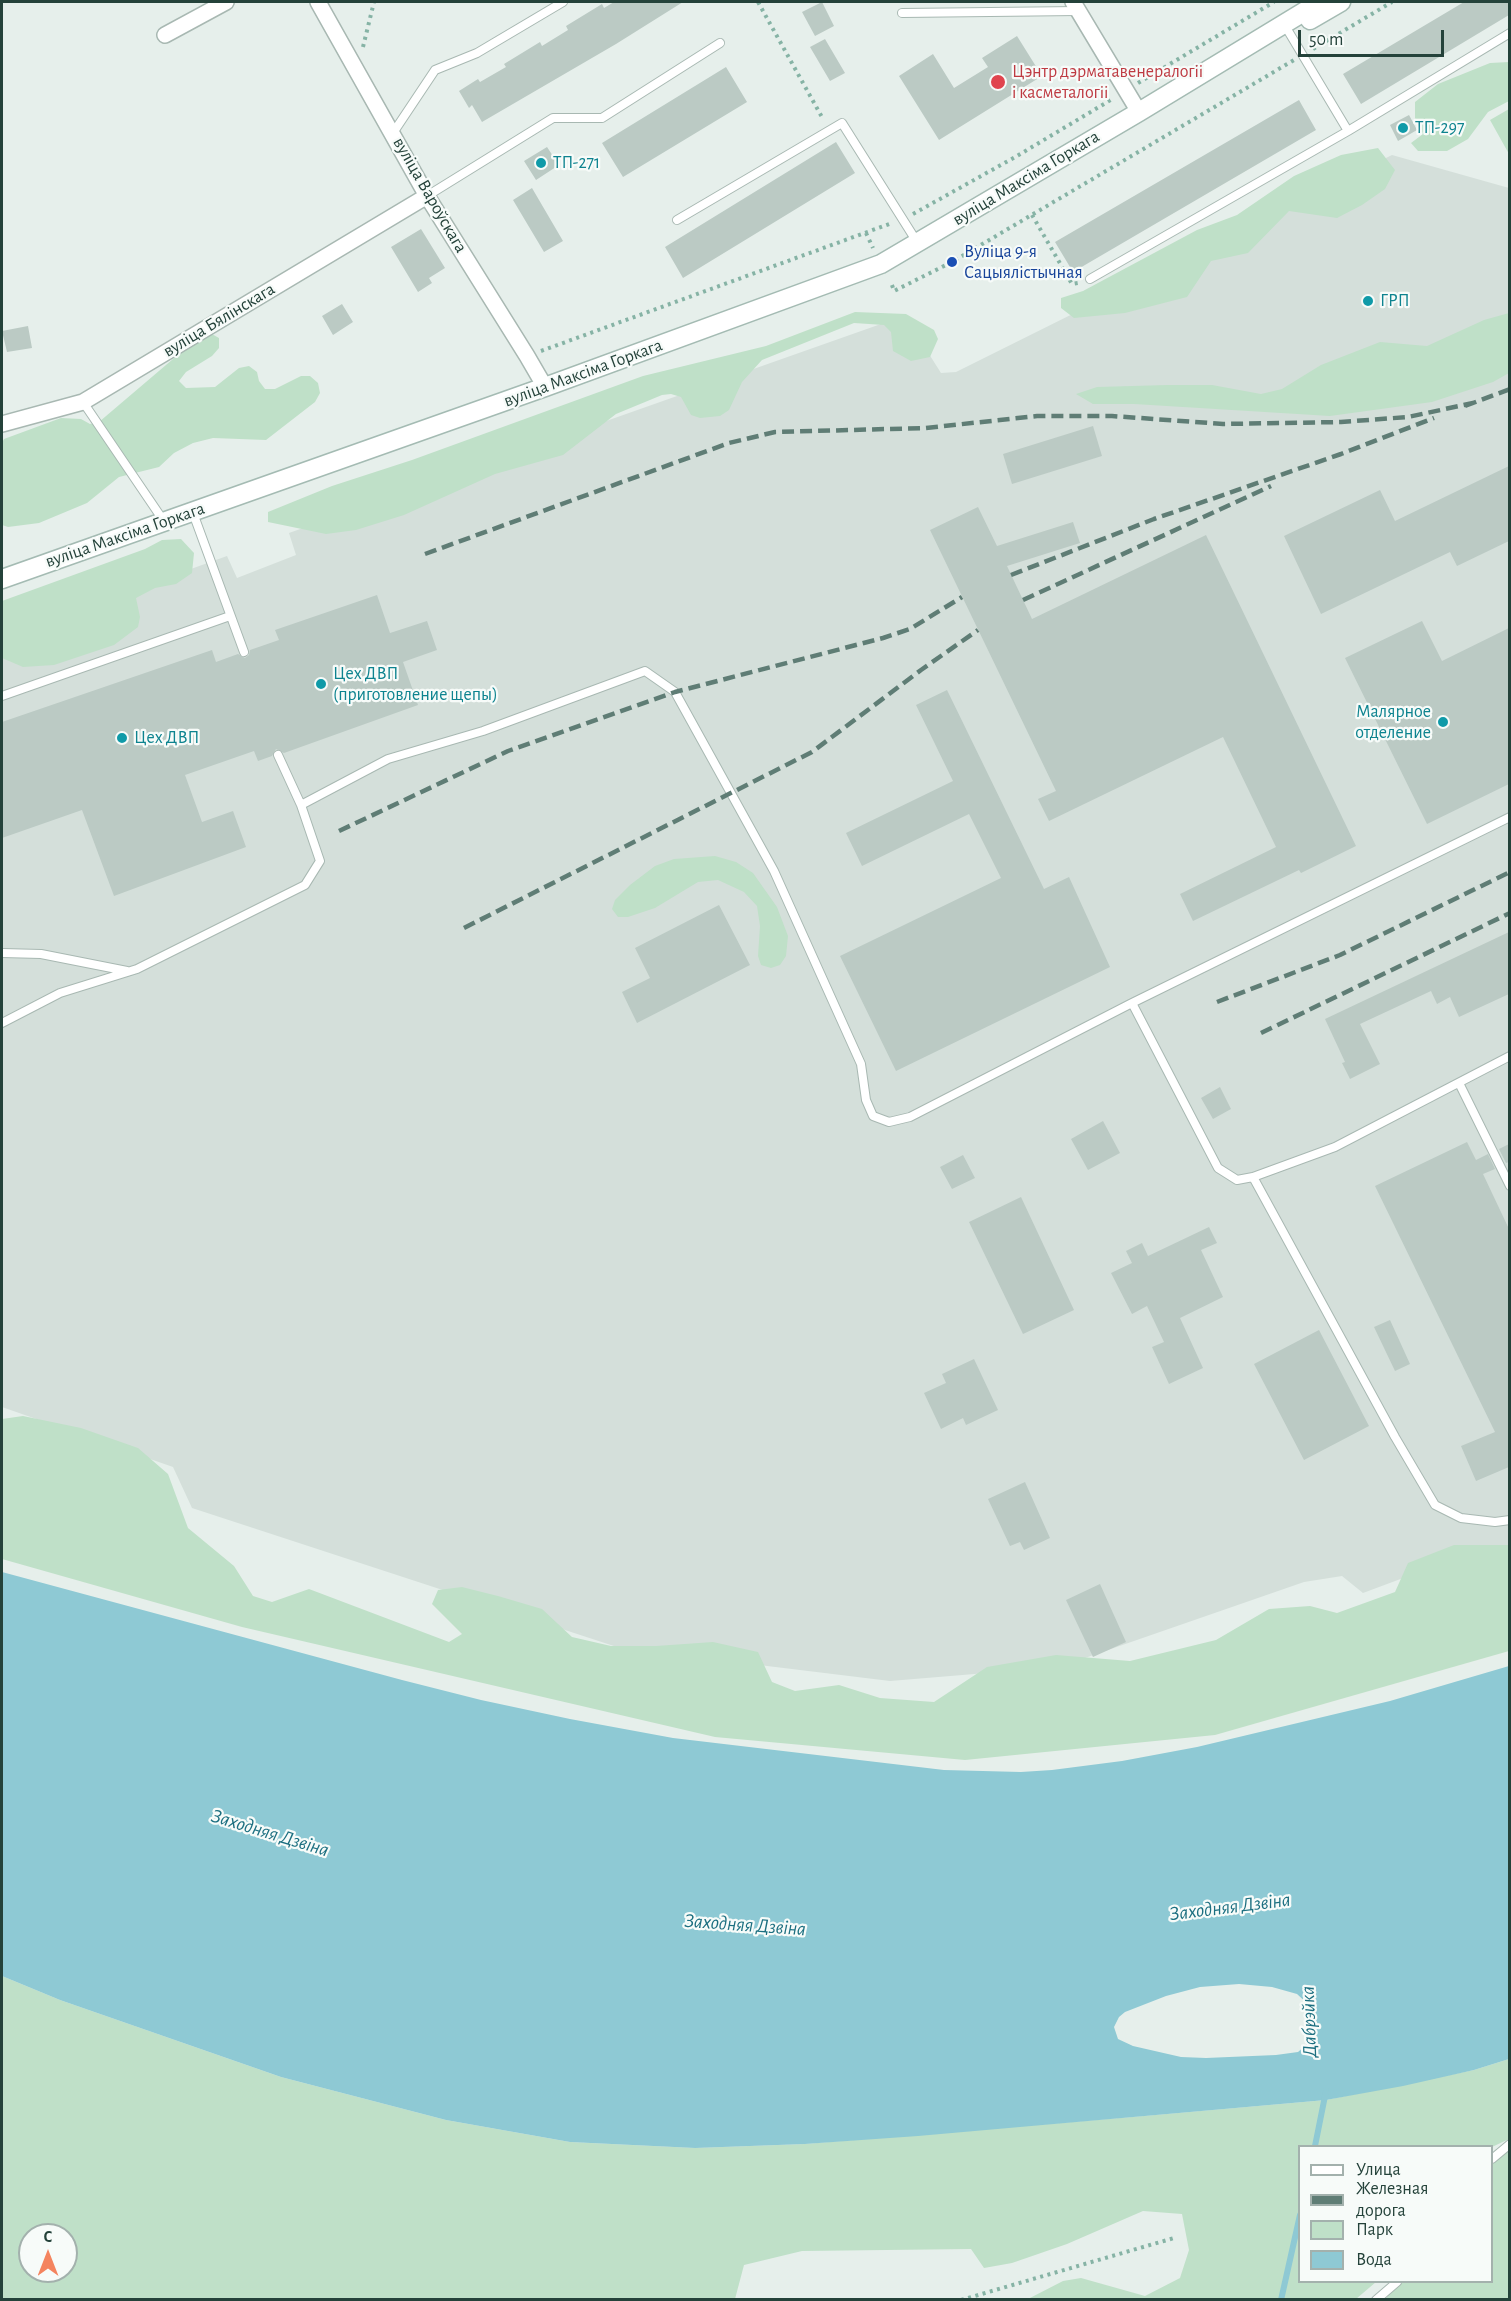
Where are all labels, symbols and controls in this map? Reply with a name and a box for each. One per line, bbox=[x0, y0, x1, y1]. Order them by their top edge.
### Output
scale bar bbox=[1301, 18, 1446, 56]
text: 50 m bbox=[1309, 31, 1343, 49]
place label: Цэнтр дэрматавенералогіі і касметалогіі bbox=[1012, 61, 1203, 104]
marker: Цэнтр дэрматавенералогіі і касметалогіі bbox=[989, 73, 1007, 91]
place label: ТП-297 bbox=[1415, 117, 1465, 139]
marker: ТП-297 bbox=[1396, 121, 1410, 135]
street label: вуліца Максіма Горкага bbox=[949, 126, 1103, 230]
street label: вуліца Вароўскага bbox=[388, 133, 472, 257]
place label: ТП-271 bbox=[553, 152, 600, 174]
marker: ТП-271 bbox=[534, 156, 548, 170]
place label: Вуліца 9-я Сацыялістычная bbox=[964, 241, 1083, 284]
marker: Вуліца 9-я Сацыялістычная bbox=[945, 255, 959, 269]
street label: вуліца Бялінскага bbox=[159, 278, 279, 362]
place label: ГРП bbox=[1380, 290, 1410, 312]
marker: ГРП bbox=[1361, 294, 1375, 308]
street label: вуліца Максіма Горкага bbox=[501, 334, 665, 412]
street label: вуліца Максіма Горкага bbox=[42, 498, 208, 572]
place label: Цех ДВП (приготовление щепы) bbox=[333, 663, 498, 706]
marker: Цех ДВП (приготовление щепы) bbox=[314, 677, 328, 691]
place label: Малярное отделение bbox=[1355, 701, 1431, 744]
marker: Малярное отделение bbox=[1436, 715, 1450, 729]
place label: Цех ДВП bbox=[134, 727, 200, 749]
marker: Цех ДВП bbox=[115, 731, 129, 745]
water label: Заходняя Дзвіна bbox=[208, 1804, 332, 1862]
water label: Заходняя Дзвіна bbox=[1168, 1888, 1292, 1926]
water label: Заходняя Дзвіна bbox=[683, 1909, 807, 1941]
water label: Дабрэйка bbox=[1296, 1986, 1322, 2058]
legend bbox=[1298, 2145, 1493, 2283]
text: Улица bbox=[1356, 2161, 1401, 2179]
text: Железная дорога bbox=[1356, 2180, 1428, 2220]
text: Парк bbox=[1356, 2221, 1393, 2239]
north arrow bbox=[18, 2223, 78, 2283]
text: С bbox=[44, 2229, 52, 2245]
text: Вода bbox=[1356, 2251, 1392, 2269]

